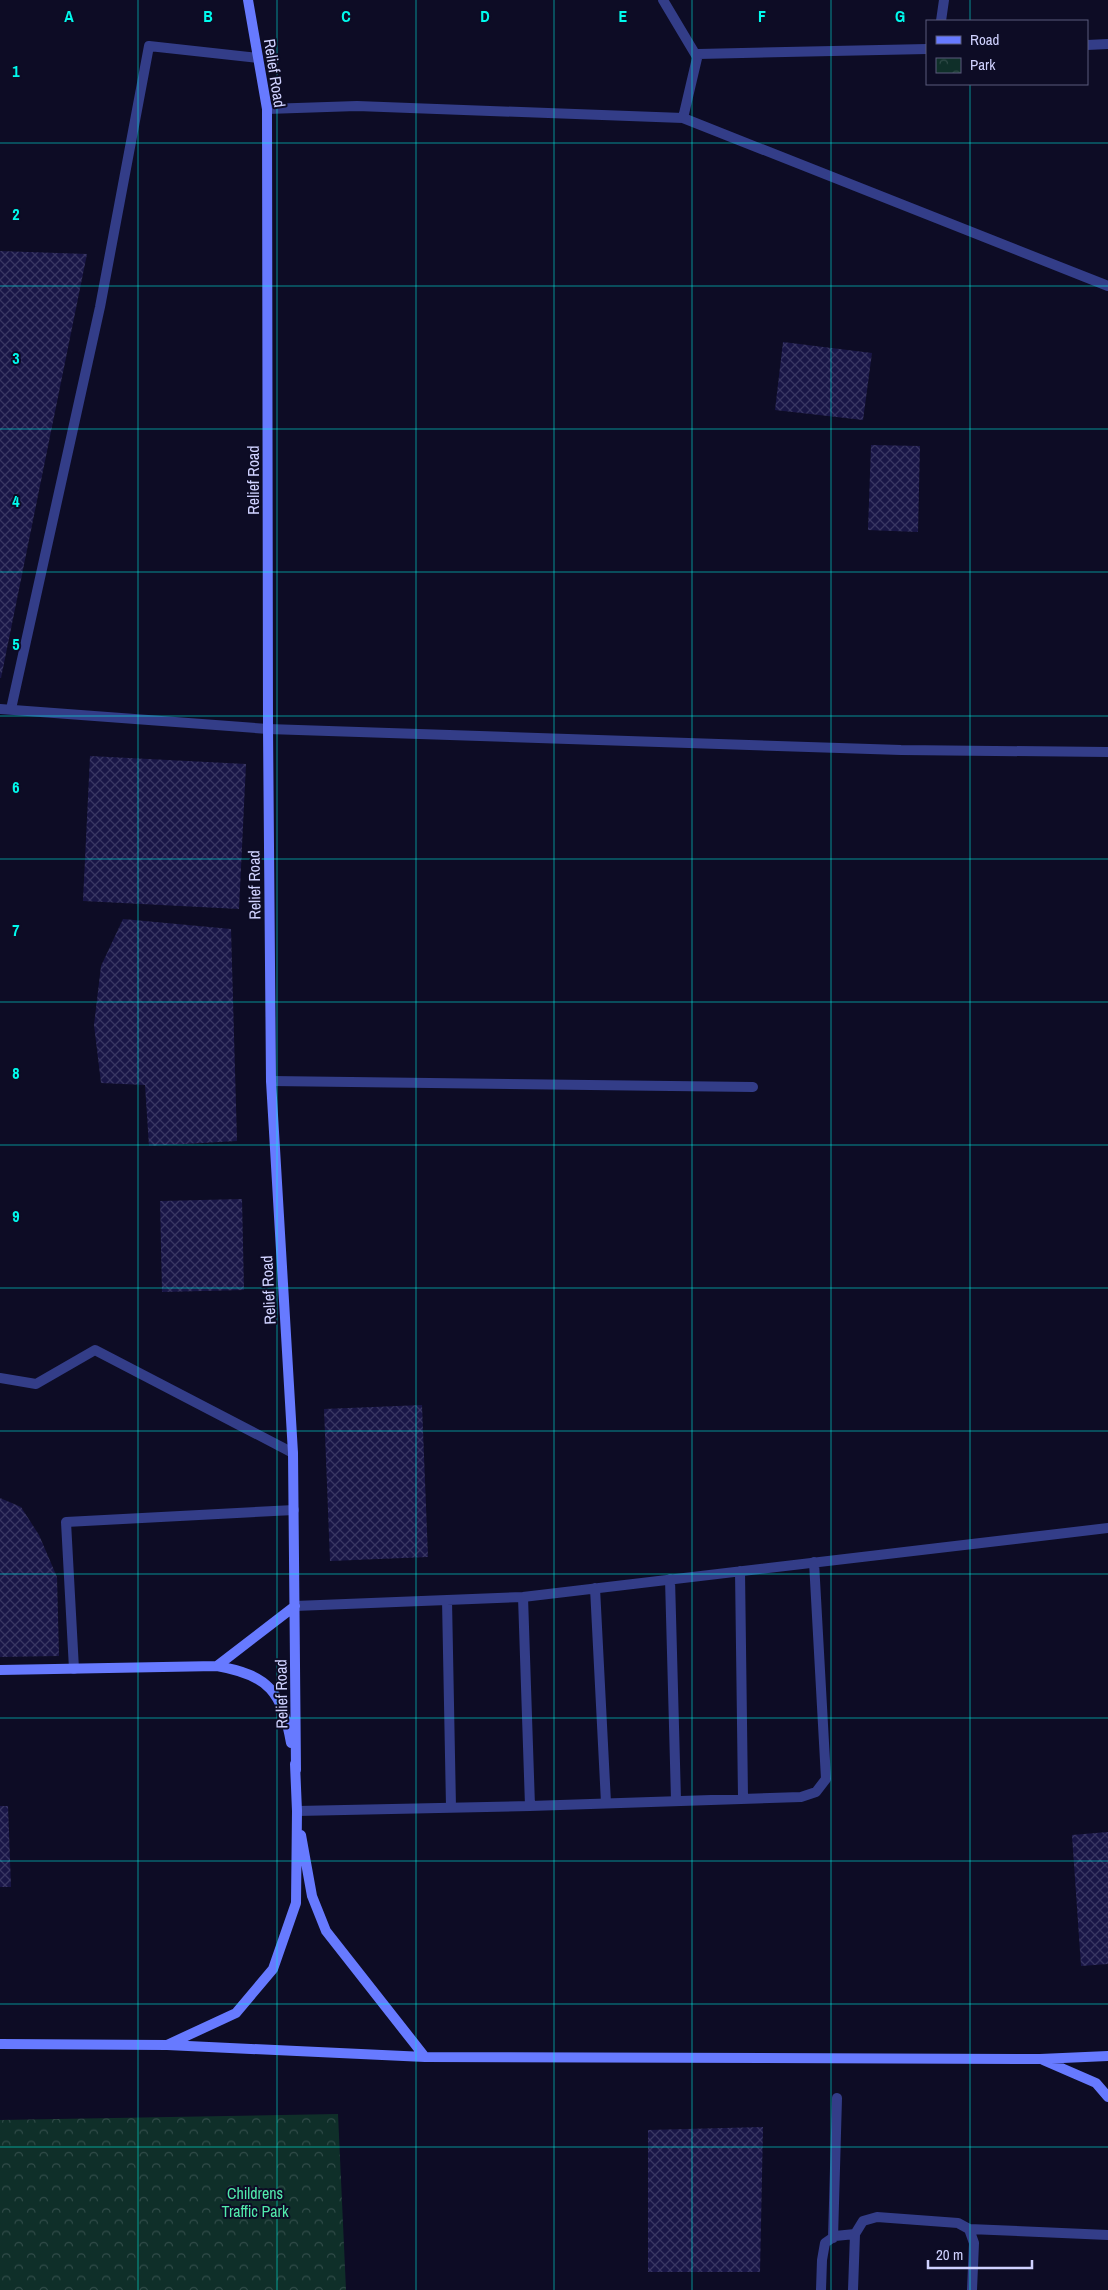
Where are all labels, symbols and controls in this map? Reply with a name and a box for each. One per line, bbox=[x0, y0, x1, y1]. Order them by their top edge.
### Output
text: A bbox=[64, 5, 74, 27]
text: B bbox=[203, 5, 213, 27]
text: C bbox=[341, 5, 351, 27]
text: D bbox=[480, 5, 490, 27]
text: E bbox=[619, 5, 628, 27]
text: F bbox=[758, 5, 766, 27]
text: G bbox=[895, 5, 905, 27]
legend bbox=[926, 20, 1088, 85]
text: Road bbox=[970, 29, 999, 50]
street label: Relief Road bbox=[259, 37, 291, 109]
text: Park bbox=[970, 54, 996, 75]
text: 1 bbox=[12, 60, 20, 82]
text: 2 bbox=[12, 203, 20, 225]
text: 3 bbox=[12, 347, 20, 369]
street label: Relief Road bbox=[242, 445, 264, 515]
text: 4 bbox=[12, 490, 20, 512]
text: 5 bbox=[12, 633, 20, 655]
text: 6 bbox=[12, 776, 20, 798]
street label: Relief Road bbox=[242, 850, 266, 920]
text: 7 bbox=[12, 919, 20, 941]
text: 8 bbox=[12, 1062, 20, 1084]
text: 9 bbox=[12, 1205, 20, 1227]
street label: Relief Road bbox=[255, 1255, 281, 1325]
street label: Relief Road bbox=[269, 1659, 293, 1729]
park label: Childrens Traffic Park bbox=[221, 2182, 289, 2222]
scale bar bbox=[928, 2238, 1032, 2270]
text: 20 m bbox=[936, 2244, 963, 2265]

